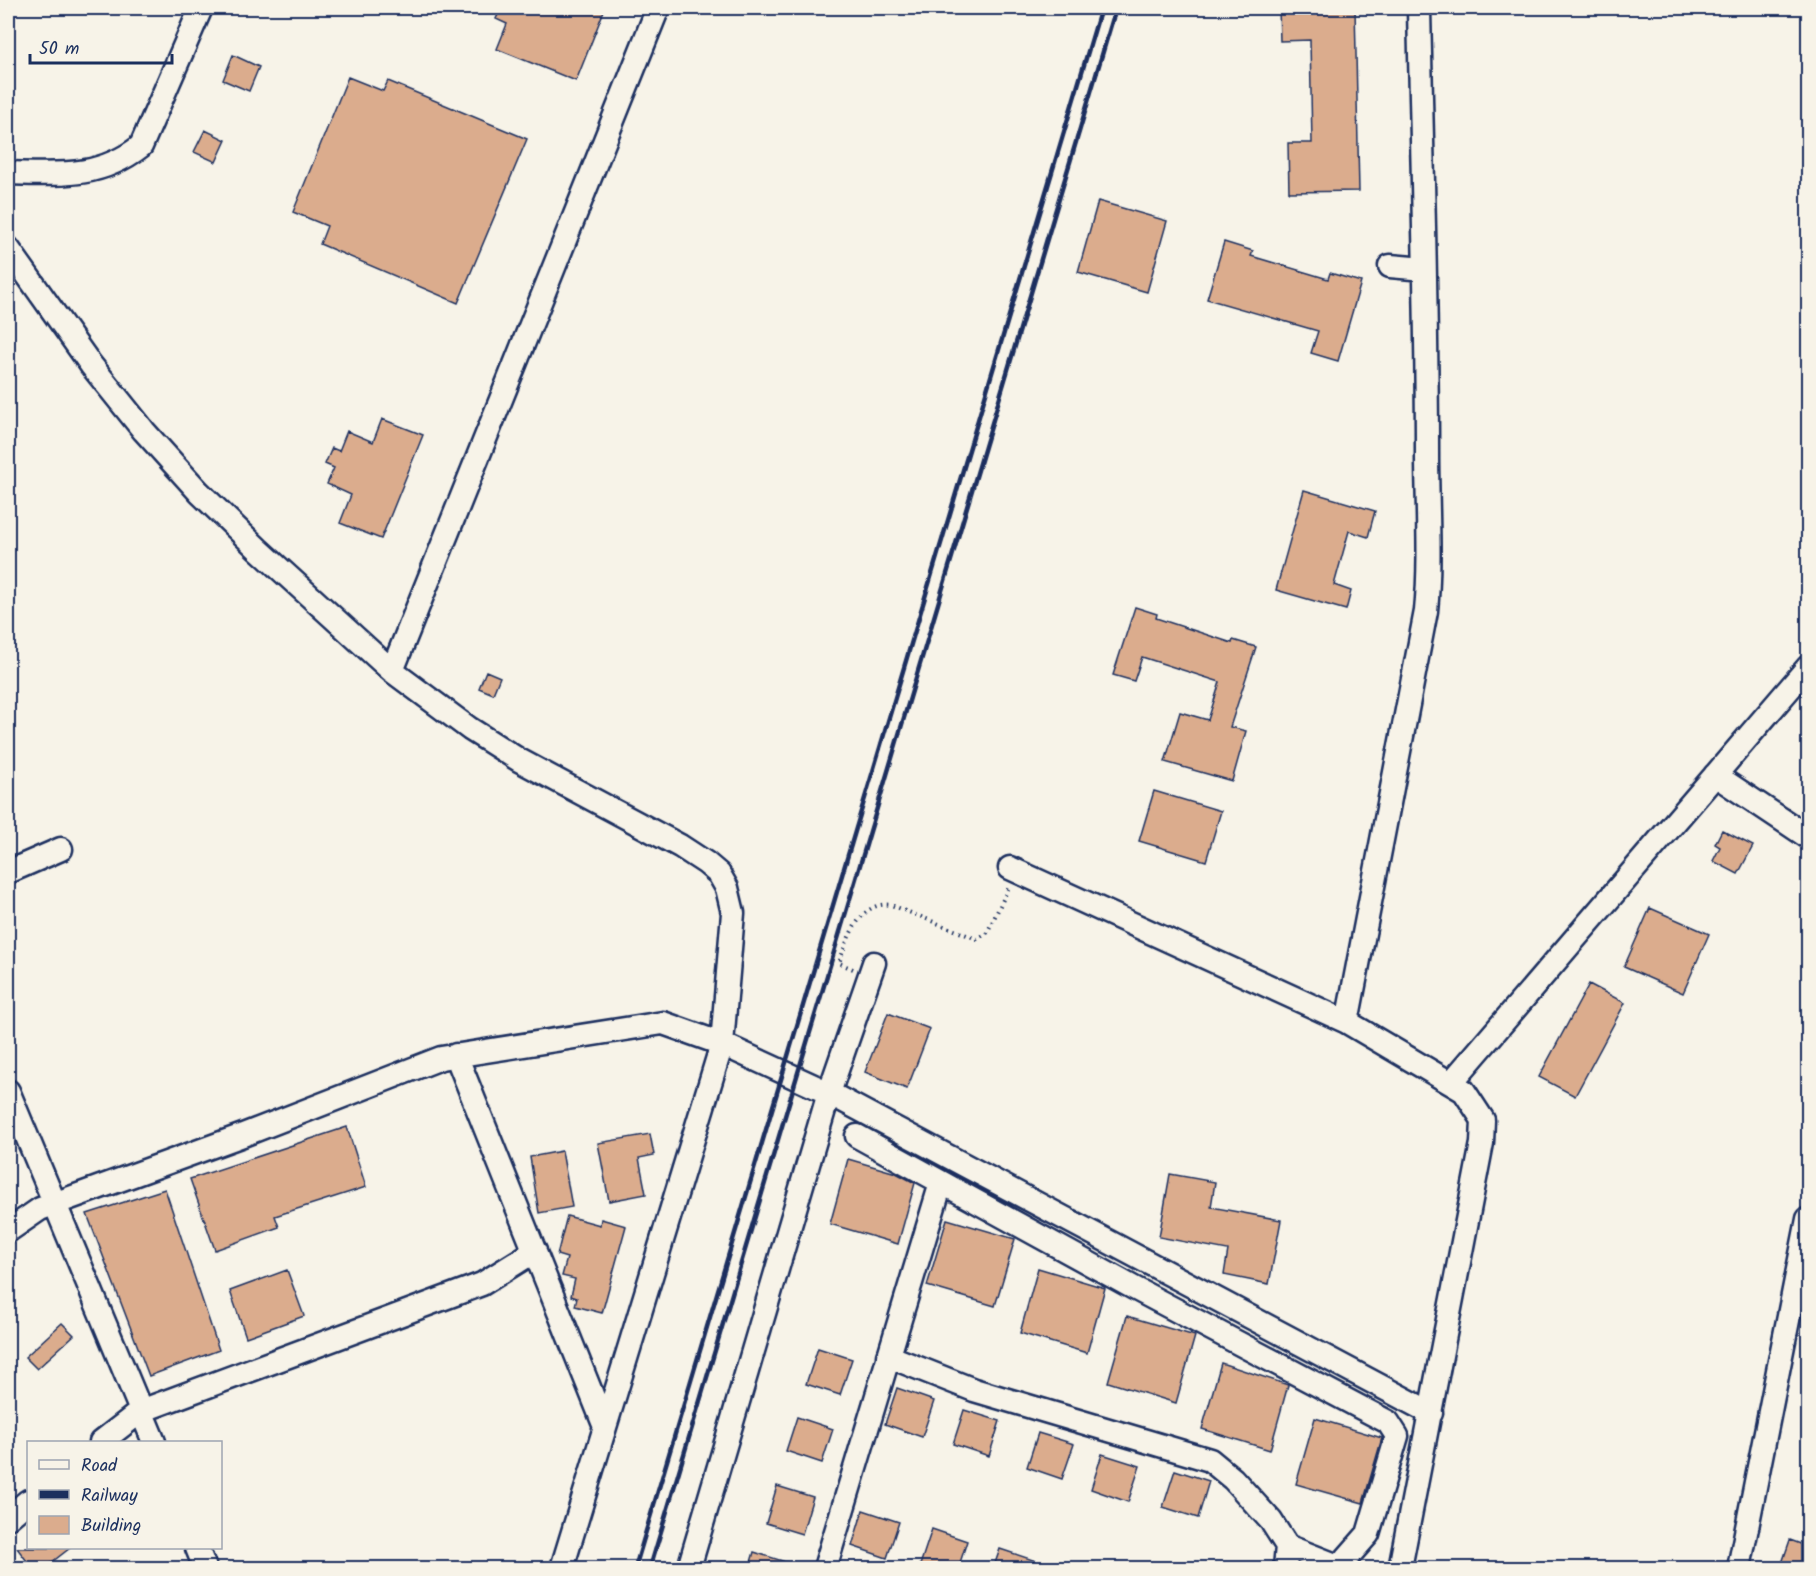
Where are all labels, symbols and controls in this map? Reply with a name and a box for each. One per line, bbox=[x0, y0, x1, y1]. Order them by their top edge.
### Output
scale bar bbox=[30, 27, 172, 65]
text: 50 m bbox=[39, 35, 79, 64]
legend bbox=[27, 1441, 222, 1549]
text: Road bbox=[81, 1452, 118, 1481]
text: Railway bbox=[81, 1482, 138, 1511]
text: Building bbox=[81, 1512, 141, 1541]

